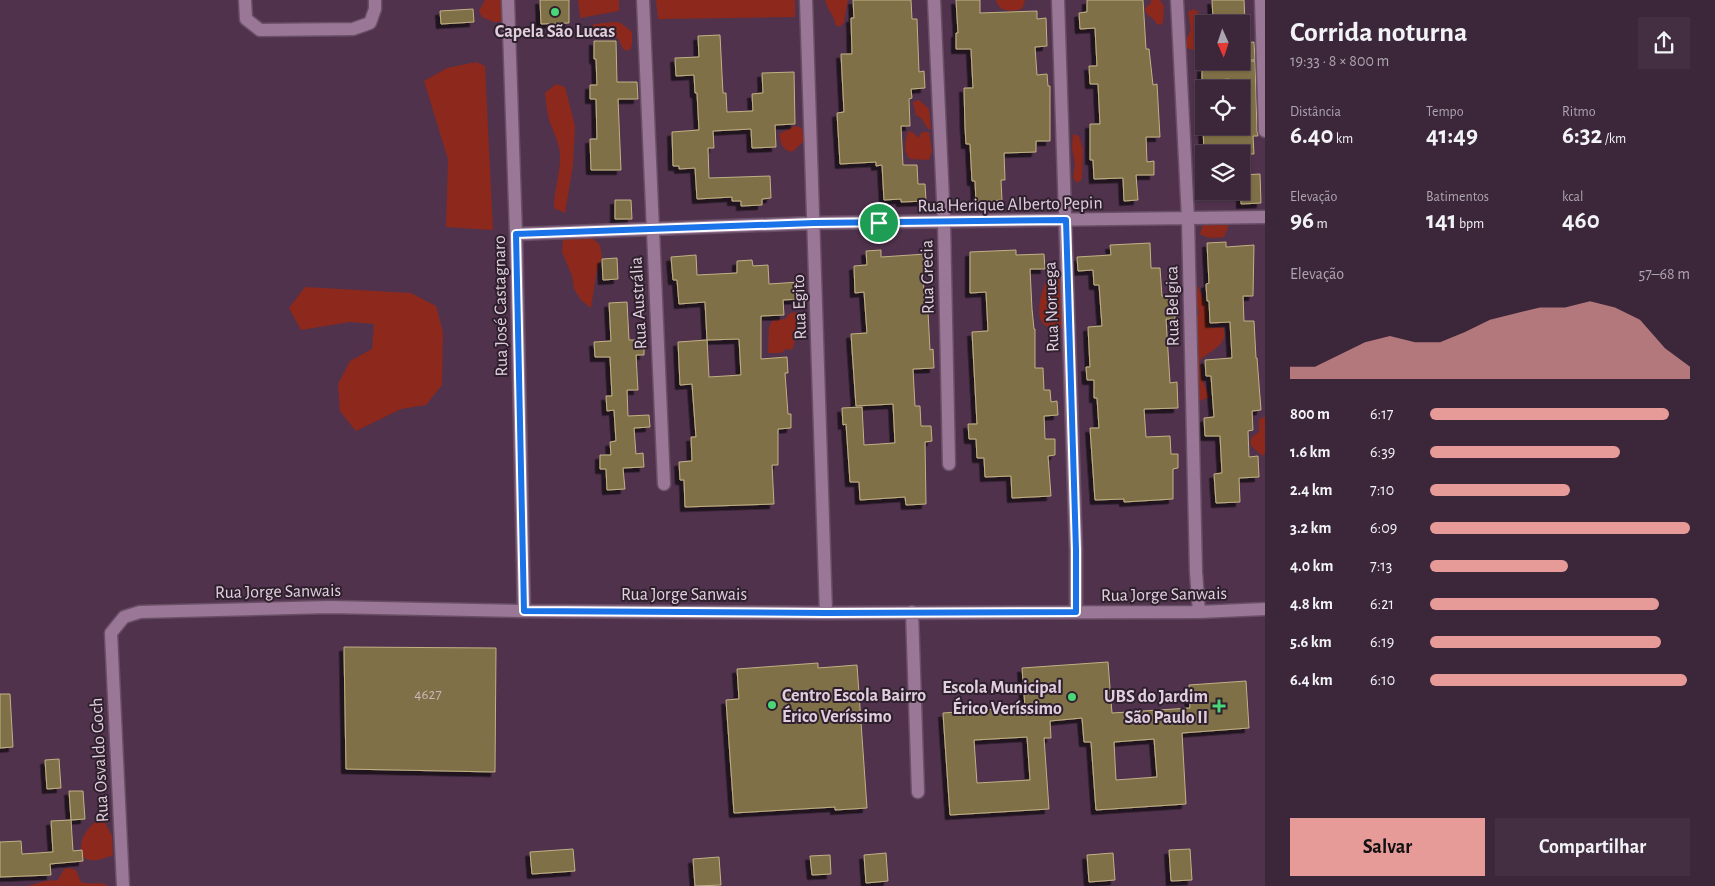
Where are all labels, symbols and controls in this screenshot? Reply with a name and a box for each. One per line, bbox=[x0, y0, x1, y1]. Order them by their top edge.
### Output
marker: Capela São Lucas bbox=[549, 6, 561, 18]
north arrow bbox=[1195, 15, 1250, 70]
map controls bbox=[1195, 15, 1250, 200]
button: share bbox=[1638, 17, 1690, 69]
text: Corrida noturna bbox=[1290, 19, 1468, 47]
place label: Capela São Lucas bbox=[495, 23, 615, 41]
text: 19:33 · 8 × 800 m bbox=[1290, 53, 1389, 69]
button: locate bbox=[1195, 80, 1250, 135]
text: Distância bbox=[1290, 105, 1341, 119]
text: Tempo bbox=[1426, 105, 1464, 119]
text: Ritmo bbox=[1562, 105, 1596, 119]
text: 6.40 bbox=[1290, 123, 1333, 148]
text: 41:49 bbox=[1426, 123, 1478, 148]
text: 6:32 bbox=[1562, 123, 1602, 148]
text: km bbox=[1333, 132, 1353, 146]
text: /km bbox=[1602, 132, 1626, 146]
button: layers bbox=[1195, 145, 1250, 200]
text: Elevação bbox=[1290, 190, 1337, 204]
text: Batimentos bbox=[1426, 190, 1489, 204]
text: kcal bbox=[1562, 190, 1583, 204]
street label: Rua Herique Alberto Pepin bbox=[917, 194, 1103, 216]
pin bbox=[858, 202, 900, 244]
text: 96 bbox=[1290, 208, 1314, 233]
text: 141 bbox=[1426, 208, 1457, 233]
text: 460 bbox=[1562, 208, 1600, 233]
icon: arrive bbox=[865, 209, 893, 237]
text: m bbox=[1314, 217, 1328, 231]
text: bpm bbox=[1457, 217, 1484, 231]
street label: Rua José Castagnaro bbox=[491, 235, 511, 377]
street label: Rua Grecia bbox=[918, 240, 938, 314]
street label: Rua Austrália bbox=[628, 256, 650, 350]
street label: Rua Noruega bbox=[1041, 261, 1063, 353]
street label: Rua Belgica bbox=[1163, 266, 1183, 346]
text: Elevação bbox=[1290, 266, 1344, 282]
text: 57–68 m bbox=[1638, 266, 1690, 282]
street label: Rua Egito bbox=[790, 274, 810, 340]
text: 800 m bbox=[1290, 406, 1330, 422]
text: 6:17 bbox=[1370, 406, 1393, 422]
text: 1.6 km bbox=[1290, 444, 1330, 460]
text: 6:39 bbox=[1370, 444, 1395, 460]
text: 2.4 km bbox=[1290, 482, 1333, 498]
text: 7:10 bbox=[1370, 482, 1394, 498]
text: 3.2 km bbox=[1290, 520, 1331, 536]
text: 6:09 bbox=[1370, 520, 1397, 536]
text: 4.0 km bbox=[1290, 558, 1333, 574]
text: 7:13 bbox=[1370, 558, 1392, 574]
street label: Rua Jorge Sanwais bbox=[215, 582, 341, 602]
street label: Rua Jorge Sanwais bbox=[1101, 585, 1227, 605]
street label: Rua Jorge Sanwais bbox=[621, 586, 747, 604]
text: 4.8 km bbox=[1290, 596, 1333, 612]
text: 6:21 bbox=[1370, 596, 1394, 612]
text: 5.6 km bbox=[1290, 634, 1332, 650]
text: 6:19 bbox=[1370, 634, 1394, 650]
text: 6.4 km bbox=[1290, 672, 1333, 688]
text: 6:10 bbox=[1370, 672, 1395, 688]
place label: Escola Municipal Érico Veríssimo bbox=[942, 679, 1062, 718]
house number: 4627 bbox=[414, 687, 442, 702]
place label: Centro Escola Bairro Érico Veríssimo bbox=[782, 687, 926, 726]
place label: UBS do Jardim São Paulo II bbox=[1104, 688, 1208, 727]
marker: Escola Municipal Érico Veríssimo bbox=[1066, 691, 1078, 703]
street label: Rua Osvaldo Goch bbox=[88, 697, 112, 823]
marker: Centro Escola Bairro Érico Veríssimo bbox=[766, 699, 778, 711]
marker: UBS do Jardim São Paulo II bbox=[1212, 699, 1226, 713]
button: Salvar bbox=[1290, 818, 1485, 876]
button: Compartilhar bbox=[1495, 818, 1690, 876]

